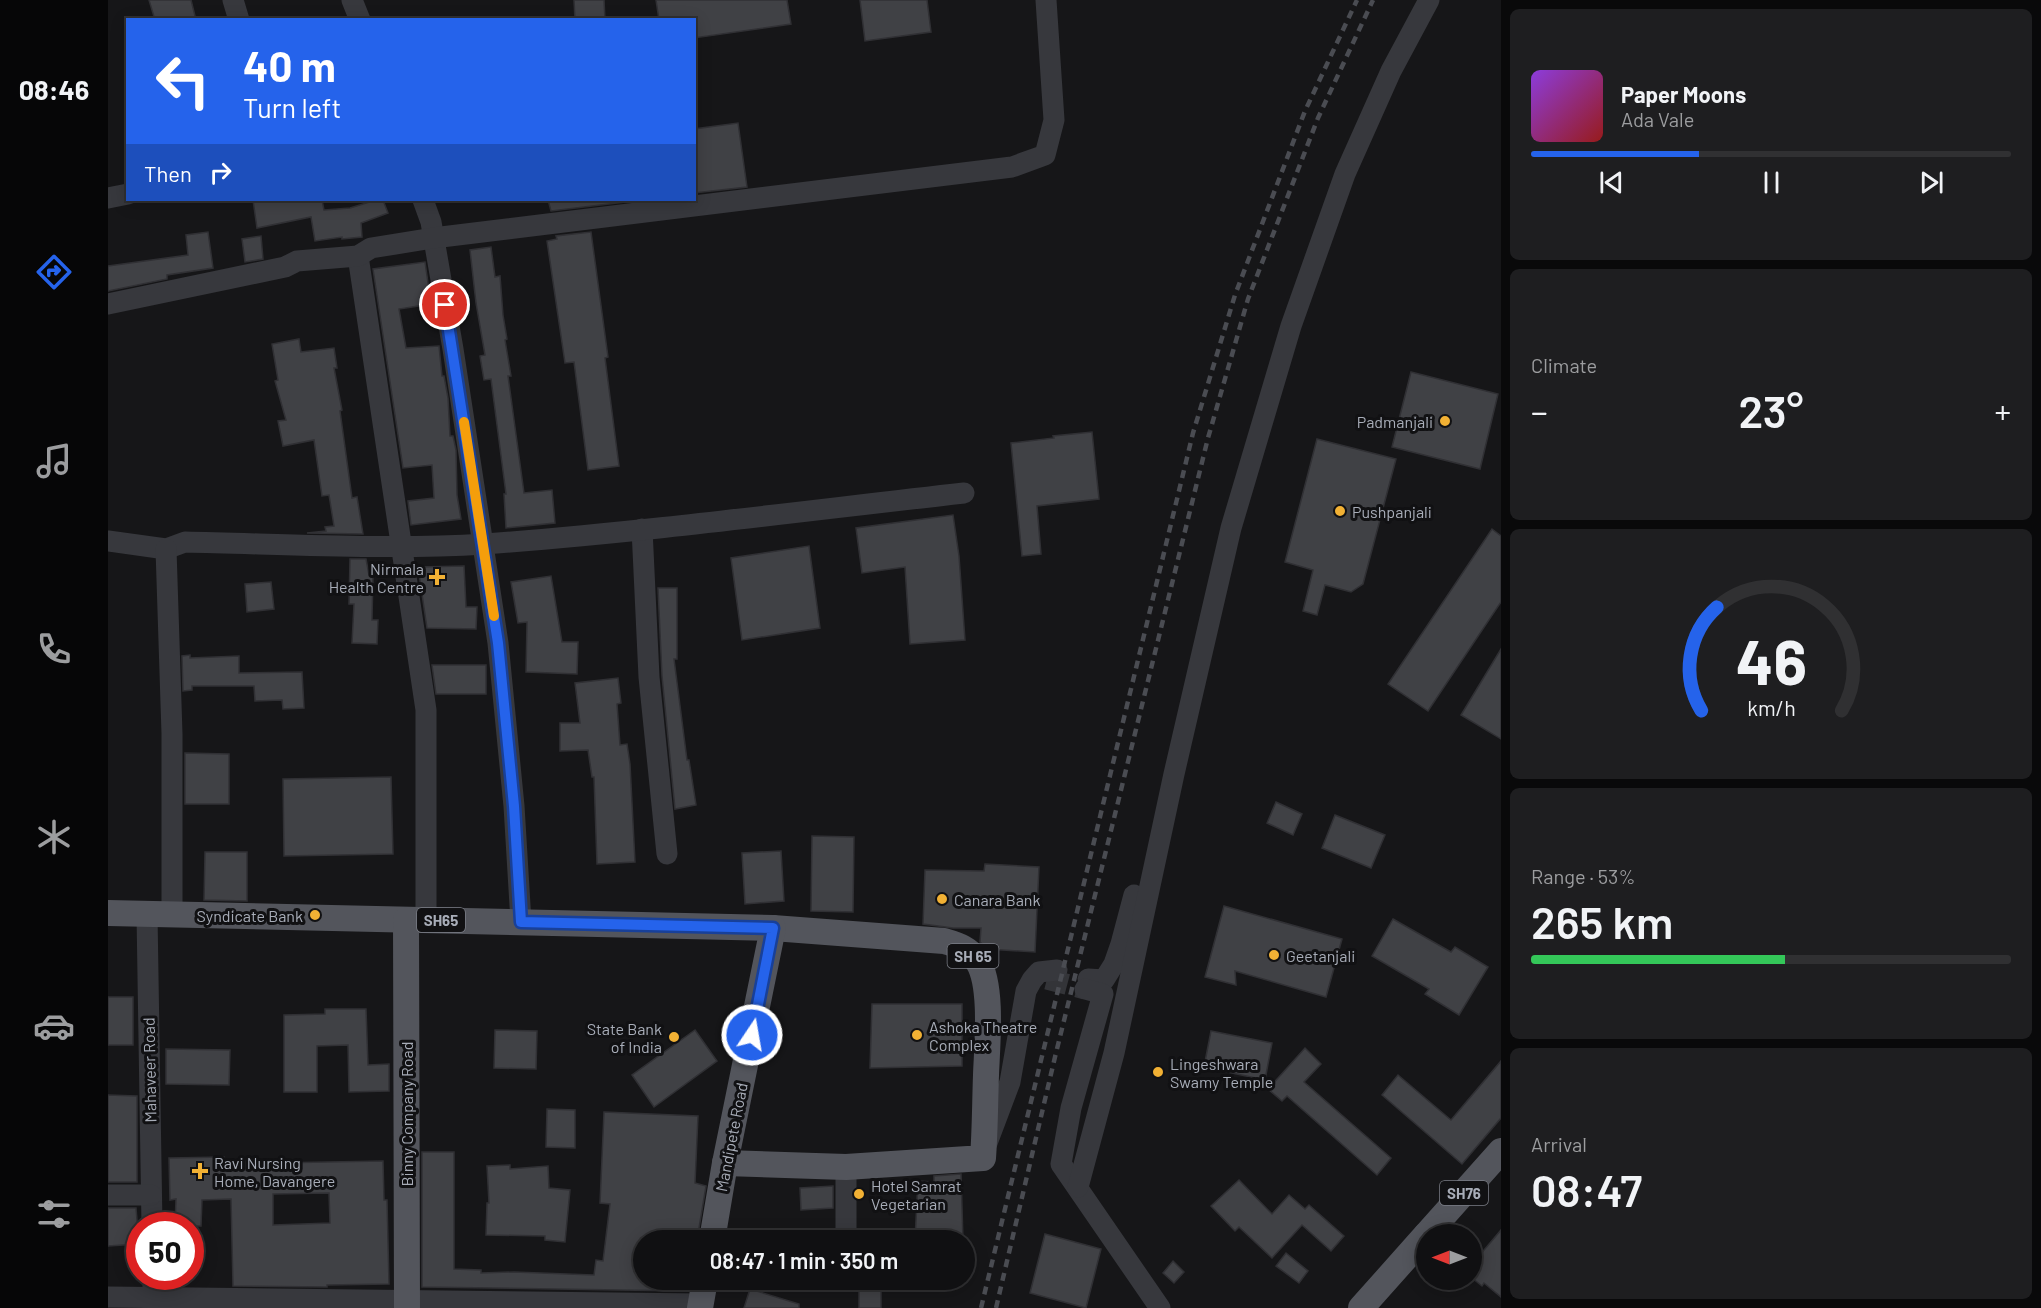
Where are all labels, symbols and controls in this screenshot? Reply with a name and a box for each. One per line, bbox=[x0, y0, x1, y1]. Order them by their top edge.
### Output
text: 40 m bbox=[243, 40, 336, 90]
icon: left bbox=[144, 42, 222, 120]
text: 08:46 bbox=[19, 73, 89, 105]
text: Paper Moons bbox=[1621, 81, 1746, 107]
text: Turn left bbox=[243, 91, 341, 123]
text: Ada Vale bbox=[1621, 107, 1694, 131]
icon: right bbox=[204, 156, 237, 189]
text: Then bbox=[144, 160, 192, 186]
icon: previous bbox=[1595, 166, 1628, 199]
icon: pause bbox=[1755, 166, 1788, 199]
icon: next bbox=[1915, 166, 1948, 199]
icon: directions bbox=[33, 251, 75, 293]
pin bbox=[419, 279, 470, 330]
icon: arrive bbox=[428, 288, 461, 321]
text: Climate bbox=[1531, 353, 1597, 377]
text: 23° bbox=[1738, 383, 1804, 437]
text: − bbox=[1531, 391, 1548, 431]
text: + bbox=[1995, 391, 2011, 431]
place label: Padmanjali bbox=[1357, 412, 1433, 431]
marker: Padmanjali bbox=[1438, 414, 1452, 428]
icon: music bbox=[33, 440, 75, 482]
place label: Pushpanjali bbox=[1352, 502, 1432, 521]
marker: Pushpanjali bbox=[1333, 504, 1347, 518]
place label: Nirmala Health Centre bbox=[329, 559, 424, 596]
marker: Nirmala Health Centre bbox=[428, 568, 446, 586]
text: 46 bbox=[1735, 623, 1807, 697]
icon: phone bbox=[33, 628, 75, 670]
text: km/h bbox=[1747, 695, 1795, 720]
icon: climate bbox=[33, 816, 75, 858]
text: Range · 53% bbox=[1531, 864, 1635, 888]
place label: Canara Bank bbox=[954, 890, 1040, 909]
marker: Canara Bank bbox=[935, 892, 949, 906]
text: 265 km bbox=[1531, 894, 1673, 948]
place label: Syndicate Bank bbox=[196, 906, 303, 925]
marker: Syndicate Bank bbox=[308, 908, 322, 922]
road number: SH65 bbox=[417, 908, 465, 932]
road number: SH 65 bbox=[948, 944, 998, 968]
place label: Geetanjali bbox=[1286, 946, 1355, 965]
marker: Geetanjali bbox=[1267, 948, 1281, 962]
position arrow bbox=[720, 1003, 784, 1067]
icon: car bbox=[33, 1005, 75, 1047]
street label: Mahaveer Road bbox=[139, 1017, 159, 1123]
place label: Ashoka Theatre Complex bbox=[929, 1017, 1037, 1054]
place label: State Bank of India bbox=[587, 1019, 662, 1056]
marker: Ashoka Theatre Complex bbox=[910, 1028, 924, 1042]
marker: State Bank of India bbox=[667, 1030, 681, 1044]
street label: Binny Company Road bbox=[397, 1042, 416, 1186]
place label: Lingeshwara Swamy Temple bbox=[1170, 1054, 1273, 1091]
marker: Lingeshwara Swamy Temple bbox=[1151, 1065, 1165, 1079]
street label: Mandipete Road bbox=[711, 1081, 751, 1193]
text: Arrival bbox=[1531, 1132, 1587, 1156]
place label: Ravi Nursing Home, Davangere bbox=[214, 1153, 335, 1190]
marker: Ravi Nursing Home, Davangere bbox=[191, 1162, 209, 1180]
text: 08:47 bbox=[1531, 1162, 1642, 1216]
place label: Hotel Samrat Vegetarian bbox=[871, 1176, 962, 1213]
road number: SH76 bbox=[1440, 1181, 1488, 1205]
marker: Hotel Samrat Vegetarian bbox=[852, 1187, 866, 1201]
icon: filters bbox=[33, 1193, 75, 1235]
speed limit sign: 50 bbox=[126, 1212, 204, 1290]
north arrow bbox=[1416, 1224, 1482, 1290]
map controls bbox=[1416, 1224, 1482, 1290]
text: 08:47 · 1 min · 350 m bbox=[710, 1247, 898, 1273]

